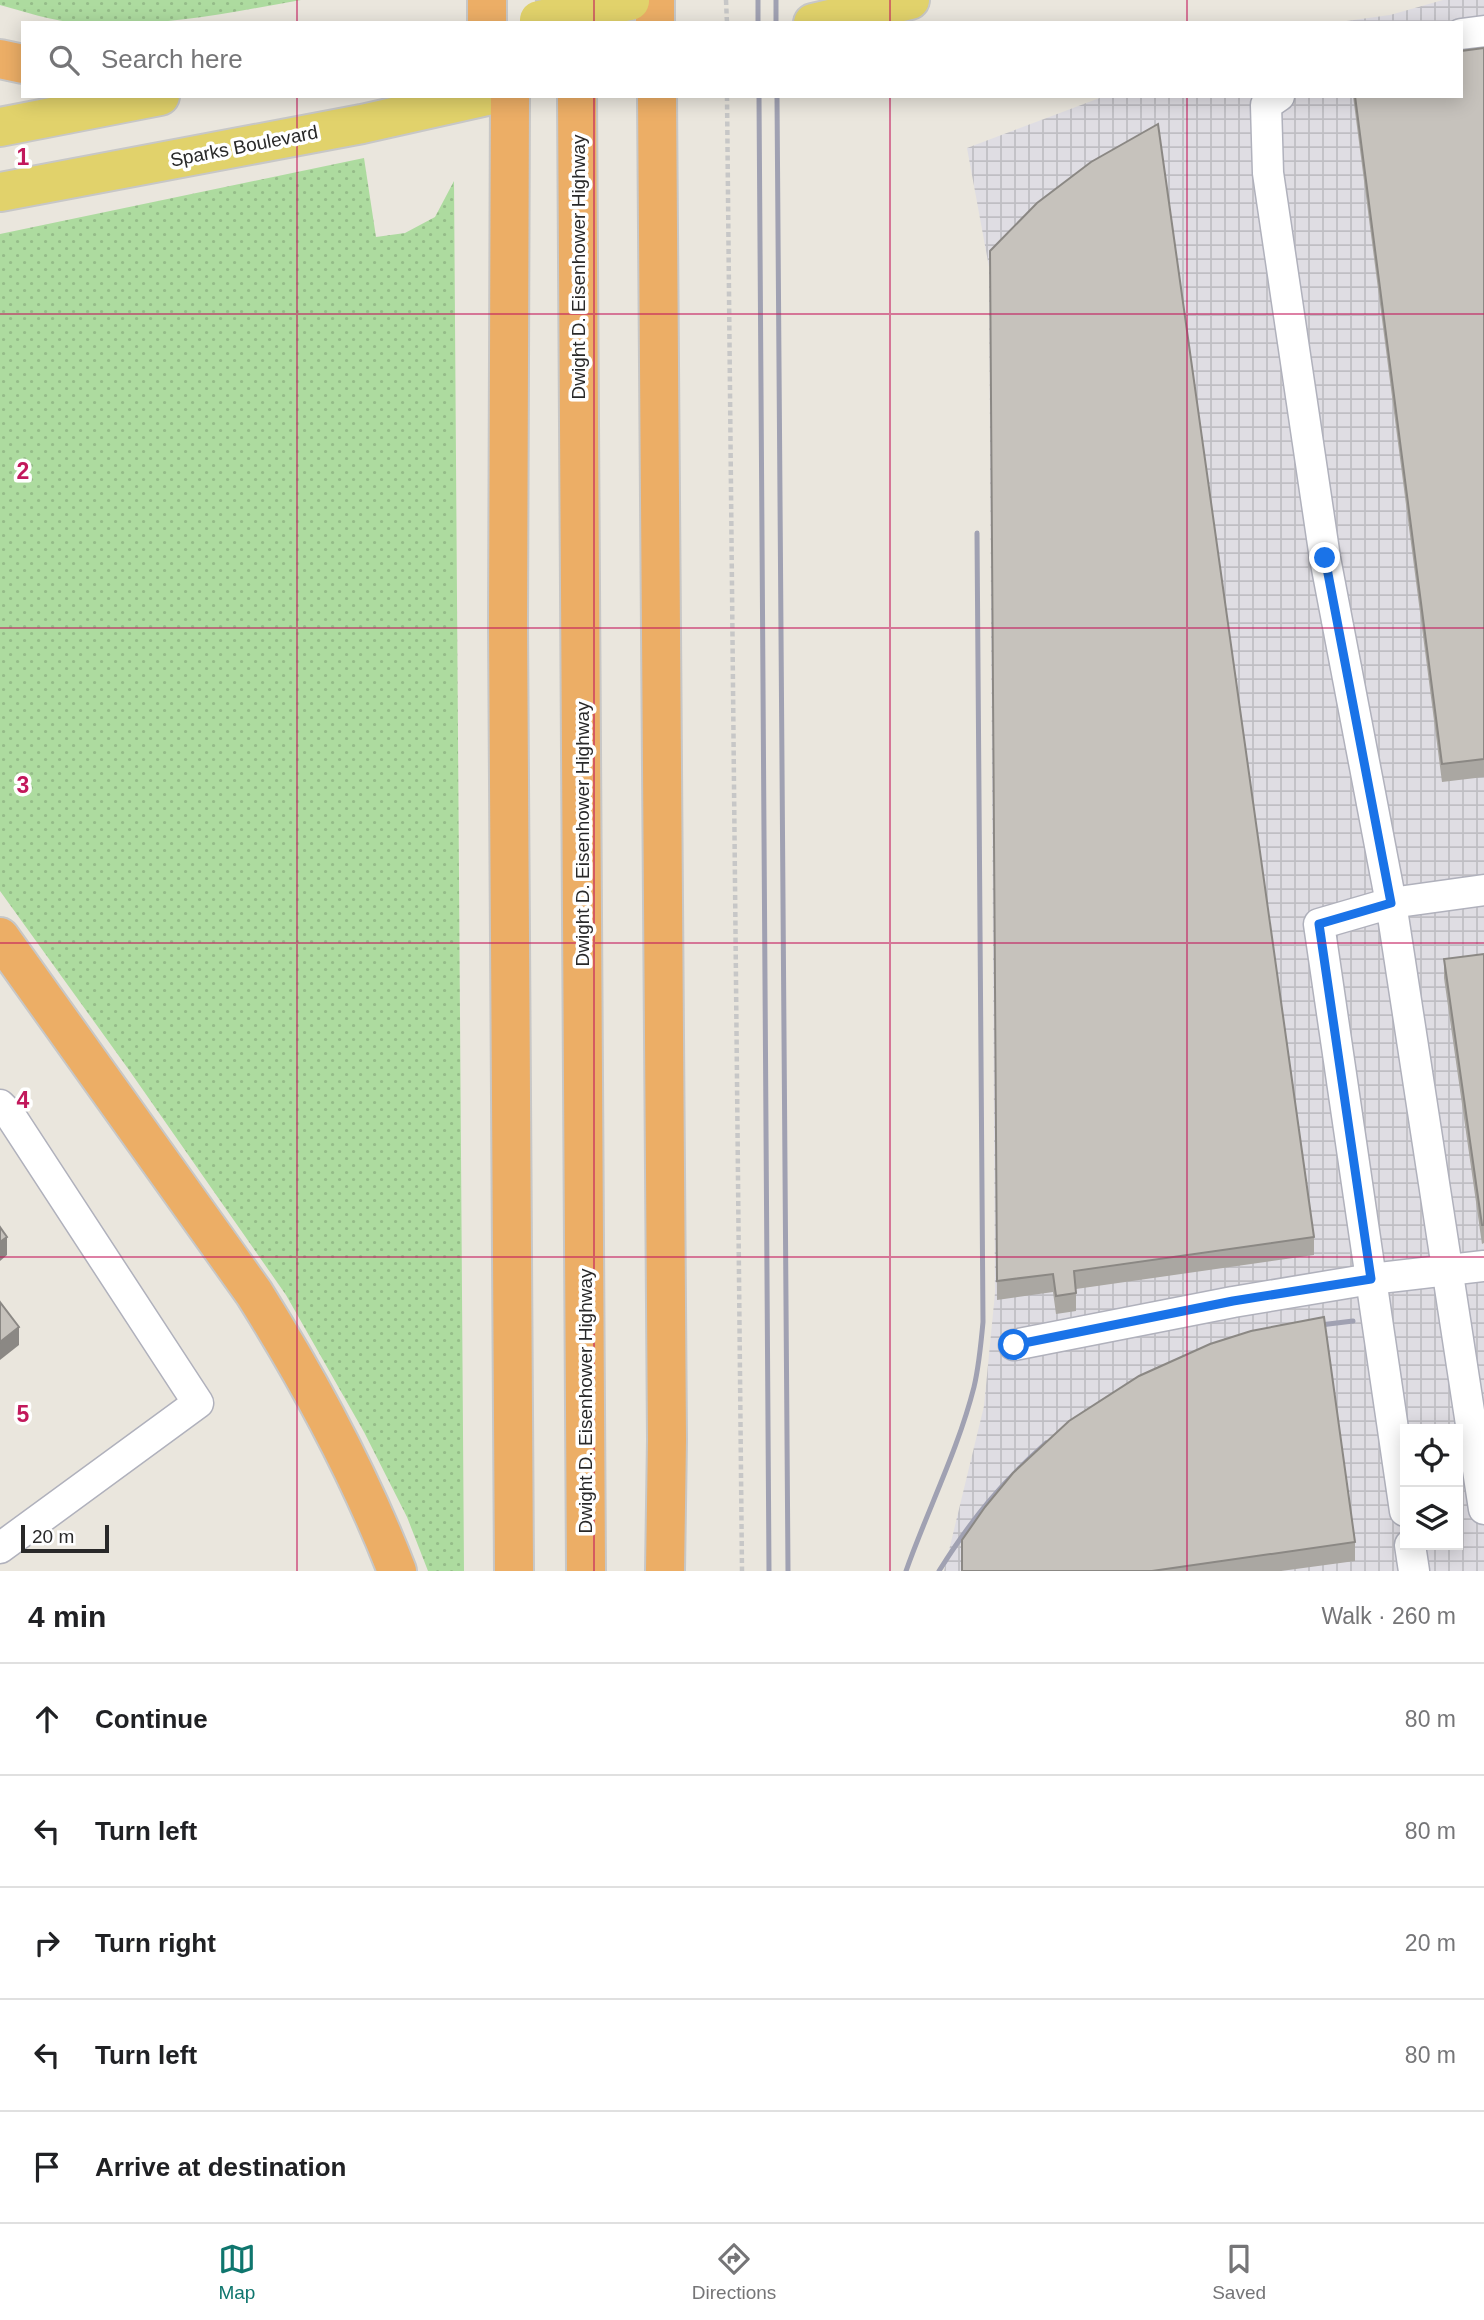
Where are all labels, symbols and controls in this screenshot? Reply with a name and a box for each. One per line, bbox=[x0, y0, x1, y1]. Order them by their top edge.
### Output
search box bbox=[21, 21, 1463, 98]
icon: search bbox=[45, 41, 83, 79]
text: Search here bbox=[101, 44, 243, 74]
street label: Sparks Boulevard bbox=[168, 121, 320, 171]
street label: Dwight D. Eisenhower Highway bbox=[568, 134, 589, 400]
text: 1 bbox=[17, 144, 30, 170]
text: 2 bbox=[17, 458, 29, 484]
route end bbox=[1309, 542, 1340, 573]
street label: Dwight D. Eisenhower Highway bbox=[572, 701, 593, 967]
text: 3 bbox=[17, 772, 29, 798]
text: 4 bbox=[17, 1087, 30, 1113]
street label: Dwight D. Eisenhower Highway bbox=[575, 1268, 596, 1534]
route start bbox=[998, 1329, 1029, 1360]
text: 5 bbox=[17, 1401, 30, 1427]
map controls bbox=[1400, 1424, 1463, 1550]
button: locate bbox=[1400, 1424, 1463, 1487]
button: layers bbox=[1400, 1487, 1463, 1550]
scale bar bbox=[21, 1522, 108, 1554]
text: 20 m bbox=[32, 1526, 74, 1547]
text: 4 min bbox=[28, 1600, 106, 1633]
text: Walk · 260 m bbox=[1321, 1603, 1456, 1629]
icon: ahead bbox=[28, 1700, 66, 1738]
text: Continue bbox=[95, 1704, 208, 1734]
text: 80 m bbox=[1405, 1706, 1456, 1732]
icon: left bbox=[28, 1812, 66, 1850]
text: Turn left bbox=[95, 1816, 197, 1846]
text: 80 m bbox=[1405, 1818, 1456, 1844]
icon: right bbox=[28, 1924, 66, 1962]
text: Turn right bbox=[95, 1928, 216, 1958]
text: 20 m bbox=[1405, 1930, 1456, 1956]
icon: left bbox=[28, 2036, 66, 2074]
text: Turn left bbox=[95, 2040, 197, 2070]
text: 80 m bbox=[1405, 2042, 1456, 2068]
icon: arrive bbox=[28, 2148, 66, 2186]
text: Arrive at destination bbox=[95, 2152, 346, 2182]
tab: Map bbox=[218, 2240, 256, 2304]
tab: Directions bbox=[692, 2240, 776, 2304]
tab: Saved bbox=[1212, 2240, 1266, 2304]

